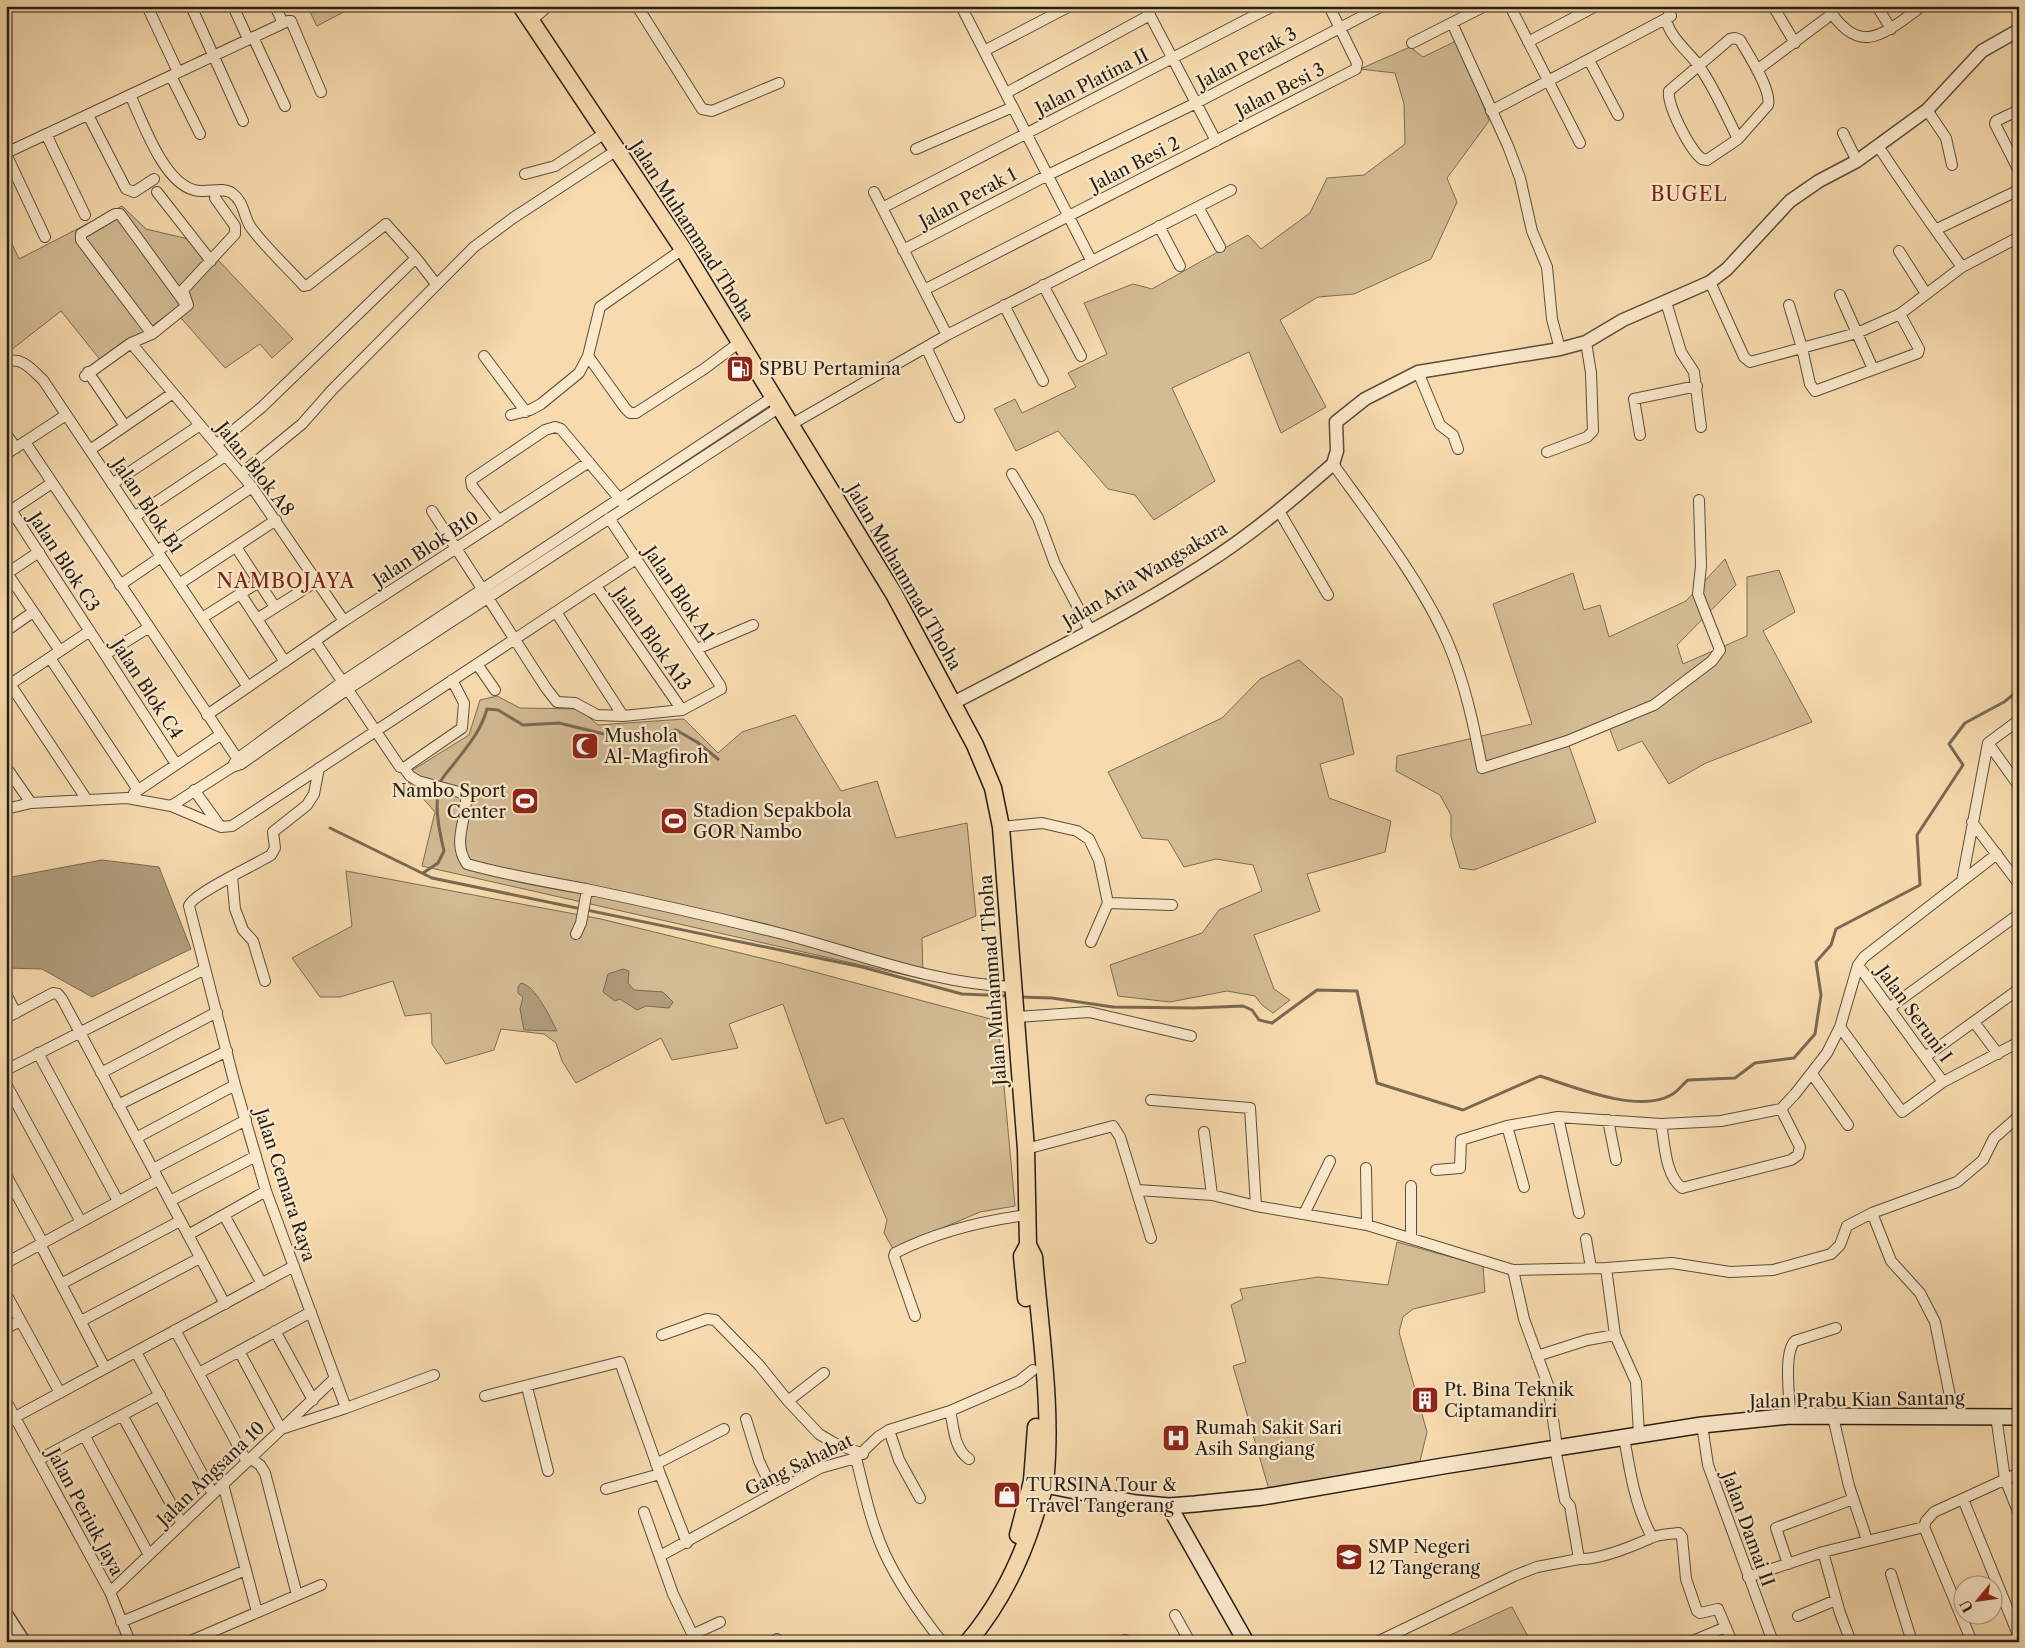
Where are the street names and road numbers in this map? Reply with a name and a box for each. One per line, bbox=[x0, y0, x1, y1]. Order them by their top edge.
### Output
street label: Jalan Perak 3 bbox=[1191, 23, 1301, 95]
street label: Jalan Platina II bbox=[1029, 44, 1152, 121]
street label: Jalan Besi 3 bbox=[1229, 58, 1328, 123]
street label: Jalan Besi 2 bbox=[1084, 132, 1184, 197]
street label: Jalan Muhammad Thoha bbox=[624, 134, 759, 326]
street label: Jalan Perak 1 bbox=[913, 163, 1021, 234]
street label: Jalan Blok A8 bbox=[210, 415, 299, 520]
street label: Jalan Blok B1 bbox=[105, 452, 187, 558]
street label: Jalan Muhammad Thoha bbox=[840, 477, 967, 674]
street label: Jalan Blok C3 bbox=[22, 506, 104, 616]
street label: Jalan Blok B10 bbox=[366, 507, 483, 593]
street label: Jalan Aria Wangsakara bbox=[1056, 517, 1232, 634]
street label: Jalan Blok A1 bbox=[637, 540, 719, 646]
street label: Jalan Blok A13 bbox=[607, 581, 696, 695]
street label: Jalan Blok C4 bbox=[105, 632, 187, 743]
street label: Jalan Muhammad Thoha bbox=[975, 873, 1012, 1089]
street label: Jalan Seruni I bbox=[1870, 959, 1957, 1067]
street label: Jalan Cemara Raya bbox=[249, 1103, 320, 1265]
street label: Jalan Prabu Kian Santang bbox=[1746, 1387, 1965, 1413]
street label: Jalan Angsana 10 bbox=[150, 1417, 270, 1533]
street label: Gang Sahabat bbox=[741, 1429, 857, 1501]
street label: Jalan Periuk Jaya bbox=[41, 1442, 128, 1580]
street label: Jalan Damai II bbox=[1716, 1466, 1779, 1589]

